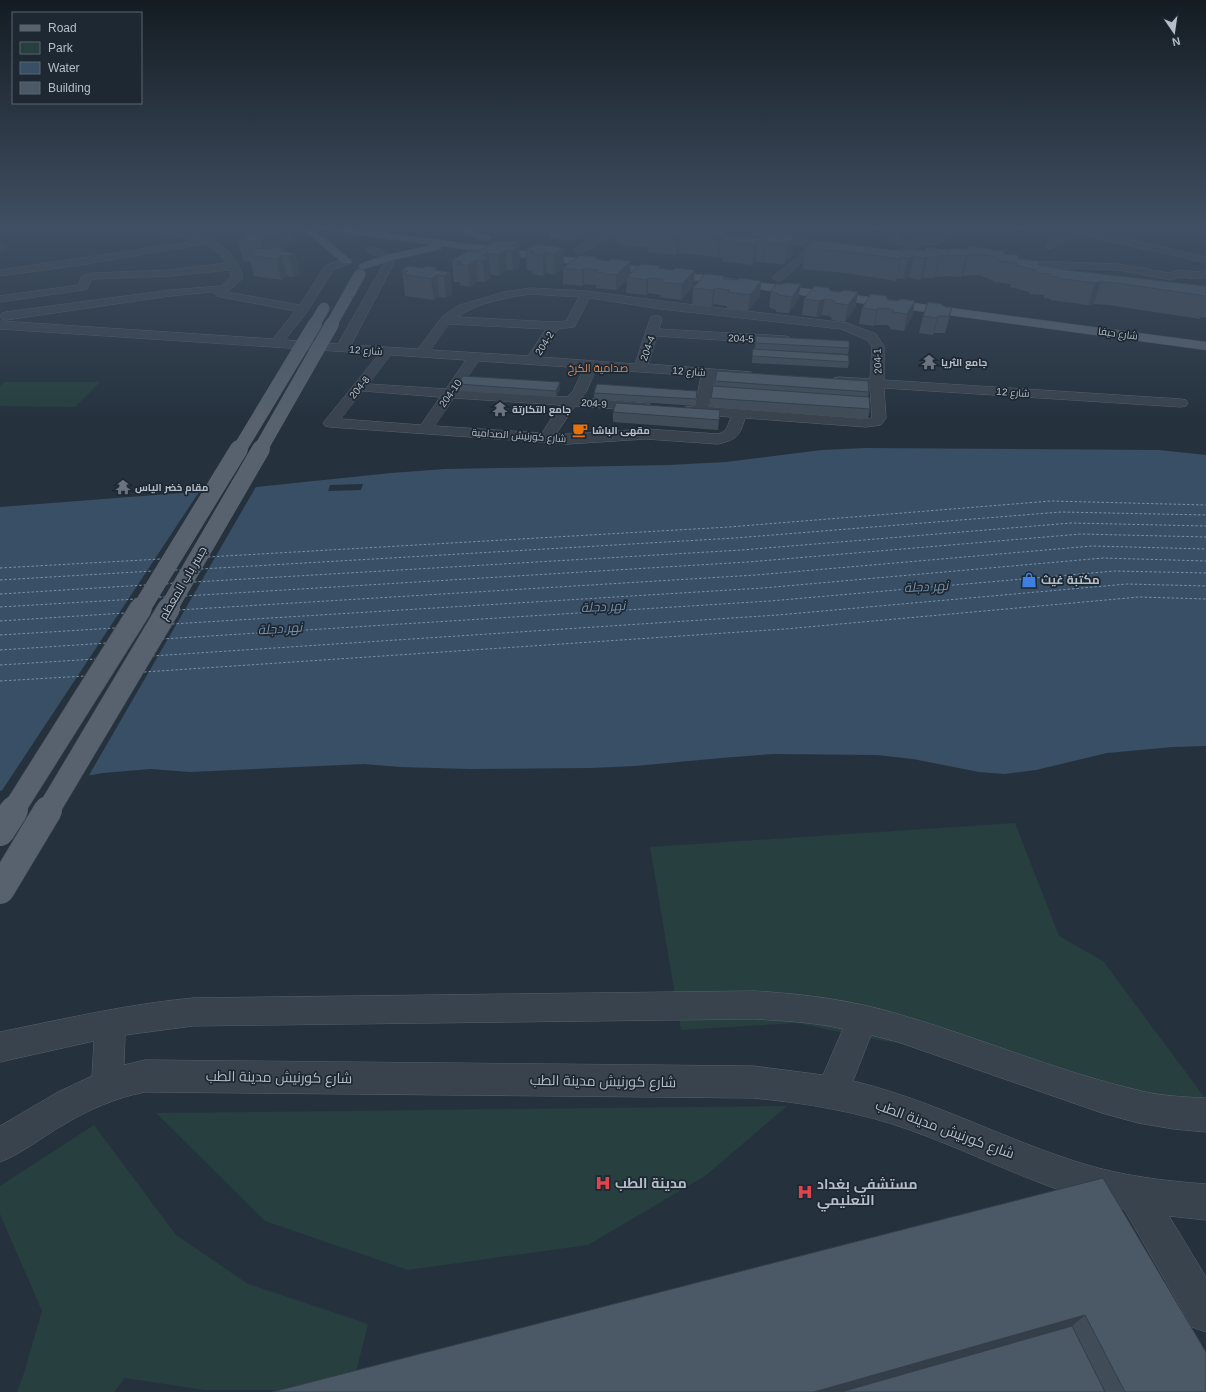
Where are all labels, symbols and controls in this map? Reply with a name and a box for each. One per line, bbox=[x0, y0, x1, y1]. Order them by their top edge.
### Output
legend bbox=[12, 12, 142, 104]
north arrow bbox=[1154, 12, 1194, 52]
text: Road bbox=[48, 21, 77, 35]
text: N bbox=[1171, 35, 1181, 48]
text: Park bbox=[48, 41, 74, 55]
text: Water bbox=[48, 61, 80, 75]
text: Building bbox=[48, 81, 91, 95]
street label: شارع حيفا bbox=[1097, 325, 1138, 343]
street label: 204-2 bbox=[533, 329, 556, 357]
street label: 204-5 bbox=[728, 332, 754, 345]
street label: 204-4 bbox=[638, 334, 657, 362]
street label: شارع 12 bbox=[349, 344, 383, 358]
street label: 204-1 bbox=[872, 348, 883, 374]
temple icon: جامع الثريا bbox=[920, 353, 938, 371]
place label: جامع الثريا bbox=[941, 357, 988, 370]
district label: صدامية الكرخ bbox=[568, 362, 628, 376]
street label: شارع 12 bbox=[672, 365, 706, 379]
street label: 204-8 bbox=[347, 374, 372, 401]
street label: 204-10 bbox=[437, 377, 464, 409]
street label: شارع 12 bbox=[996, 386, 1030, 400]
street label: 204-9 bbox=[581, 397, 608, 410]
temple icon: جامع التكارتة bbox=[491, 400, 509, 418]
place label: جامع التكارتة bbox=[512, 404, 571, 417]
cafe icon: مقهى الباشا bbox=[571, 421, 589, 439]
place label: مقهى الباشا bbox=[592, 425, 650, 437]
street label: شارع كورنيش الصدامية bbox=[471, 427, 567, 445]
temple icon: مقام خضر الياس bbox=[114, 478, 132, 496]
place label: مقام خضر الياس bbox=[135, 482, 208, 495]
street label: جسر باب المعظم bbox=[156, 544, 211, 623]
shop icon: مكتبة غيث bbox=[1020, 571, 1038, 589]
place label: مكتبة غيث bbox=[1041, 573, 1100, 587]
water label: نهر دجلة bbox=[903, 578, 950, 596]
water label: نهر دجلة bbox=[580, 598, 627, 616]
water label: نهر دجلة bbox=[257, 619, 304, 639]
street label: شارع كورنيش مدينة الطب bbox=[206, 1068, 352, 1087]
street label: شارع كورنيش مدينة الطب bbox=[530, 1072, 676, 1091]
street label: شارع كورنيش مدينة الطب bbox=[873, 1096, 1017, 1163]
hospital icon: مدينة الطب bbox=[594, 1174, 612, 1192]
place label: مدينة الطب bbox=[615, 1175, 687, 1191]
place label: مستشفى بغداد التعليمي bbox=[817, 1176, 918, 1212]
hospital icon: مستشفى بغداد التعليمي bbox=[796, 1183, 814, 1201]

